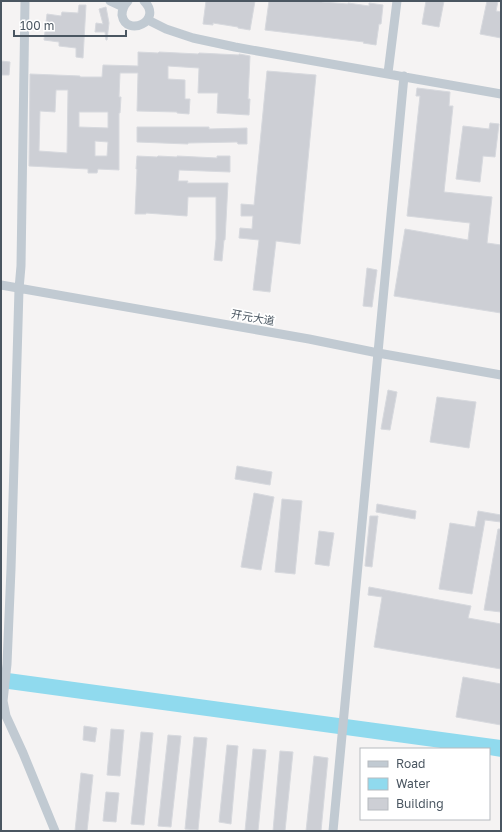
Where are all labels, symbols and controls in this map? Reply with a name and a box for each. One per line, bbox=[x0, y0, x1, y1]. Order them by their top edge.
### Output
scale bar bbox=[14, 12, 126, 38]
text: 100 m bbox=[20, 18, 54, 33]
street label: 开元大道 bbox=[230, 307, 276, 327]
legend bbox=[360, 748, 490, 820]
text: Road bbox=[396, 756, 425, 771]
text: Water bbox=[396, 776, 430, 791]
text: Building bbox=[396, 796, 444, 811]

